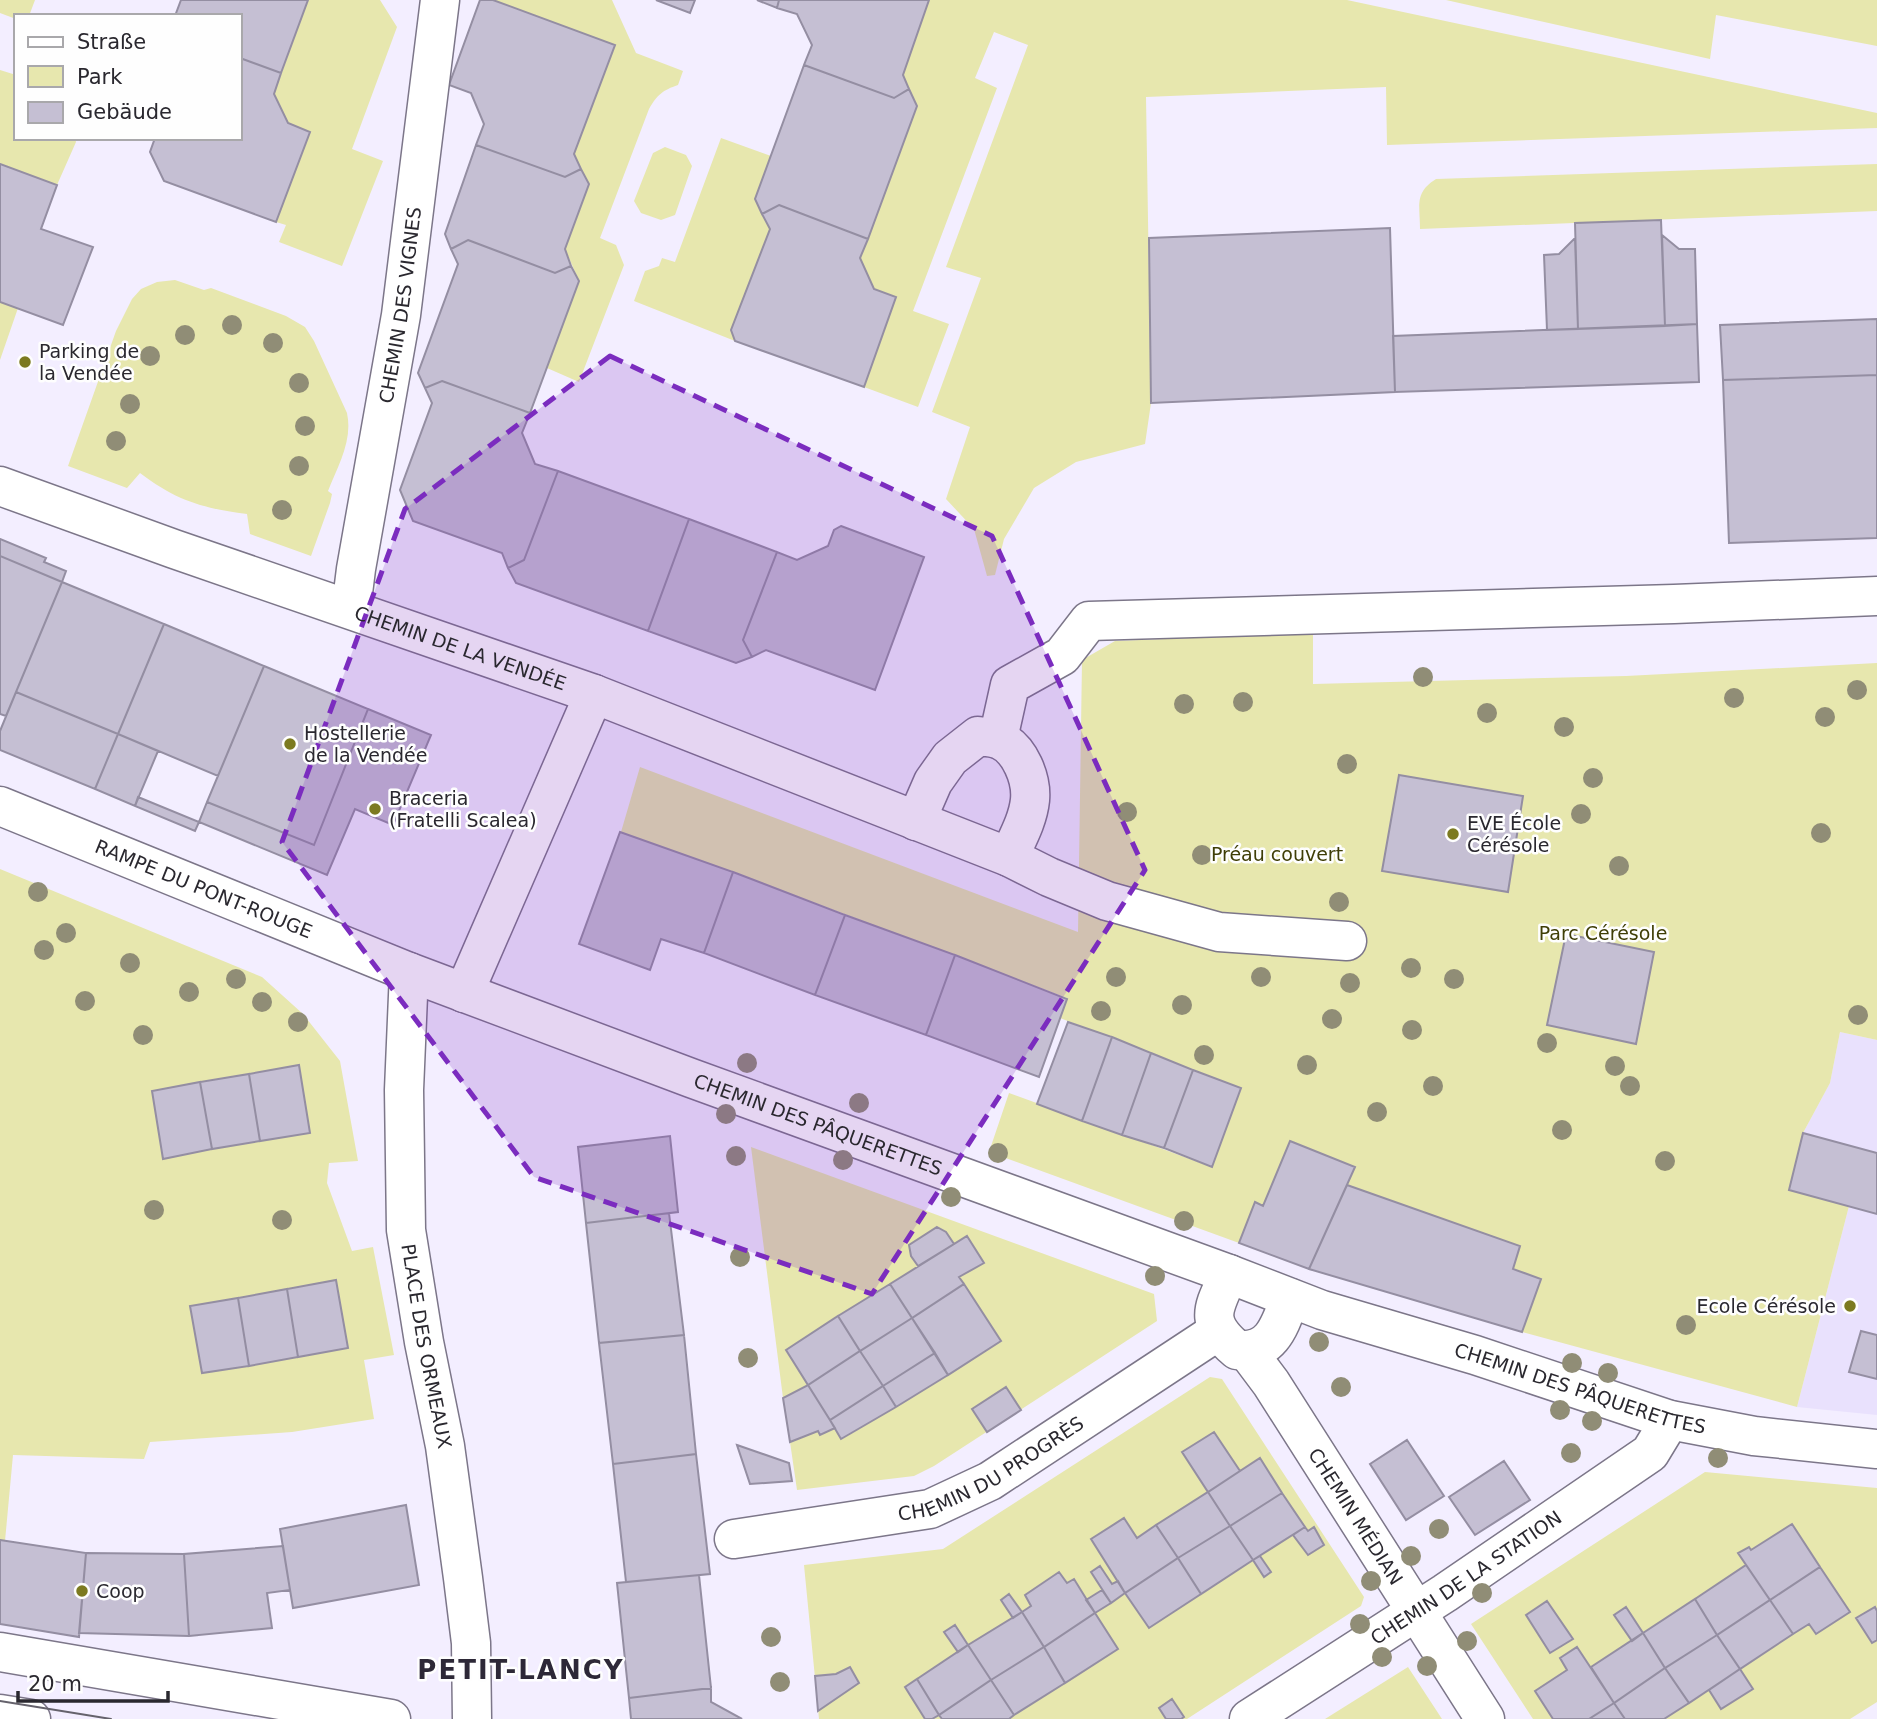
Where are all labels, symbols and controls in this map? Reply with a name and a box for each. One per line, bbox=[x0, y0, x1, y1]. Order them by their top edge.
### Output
legend bbox=[14, 14, 242, 140]
text: Straße bbox=[77, 30, 146, 54]
text: Park bbox=[77, 65, 123, 89]
text: Gebäude bbox=[77, 100, 172, 124]
street label: CHEMIN DES VIGNES bbox=[375, 206, 425, 405]
place label: Parking de la Vendée bbox=[39, 340, 139, 384]
marker: Parking de la Vendée bbox=[17, 354, 33, 370]
street label: CHEMIN DE LA VENDÉE bbox=[352, 601, 569, 695]
place label: Hostellerie de la Vendée bbox=[304, 722, 427, 766]
marker: Hostellerie de la Vendée bbox=[282, 736, 298, 752]
place label: Braceria (Fratelli Scalea) bbox=[389, 787, 537, 831]
marker: Braceria (Fratelli Scalea) bbox=[367, 801, 383, 817]
place label: EVE École Cérésole bbox=[1467, 812, 1561, 856]
marker: EVE École Cérésole bbox=[1445, 826, 1461, 842]
street label: RAMPE DU PONT-ROUGE bbox=[92, 835, 316, 943]
park label: Préau couvert bbox=[1211, 843, 1343, 865]
park label: Parc Cérésole bbox=[1539, 922, 1667, 944]
street label: CHEMIN DES PÂQUERETTES bbox=[691, 1069, 945, 1180]
street label: PLACE DES ORMEAUX bbox=[397, 1242, 456, 1450]
place label: Ecole Cérésole bbox=[1696, 1295, 1836, 1317]
marker: Ecole Cérésole bbox=[1842, 1298, 1858, 1314]
street label: CHEMIN DES PÂQUERETTES bbox=[1452, 1339, 1708, 1438]
street label: CHEMIN DU PROGRÈS bbox=[896, 1412, 1088, 1525]
street label: CHEMIN MÉDIAN bbox=[1304, 1444, 1408, 1589]
street label: CHEMIN DE LA STATION bbox=[1366, 1506, 1565, 1649]
place label: Coop bbox=[96, 1580, 145, 1602]
marker: Coop bbox=[74, 1583, 90, 1599]
district label: PETIT-LANCY bbox=[417, 1655, 625, 1685]
scale bar bbox=[18, 1660, 168, 1704]
text: 20 m bbox=[28, 1672, 82, 1696]

